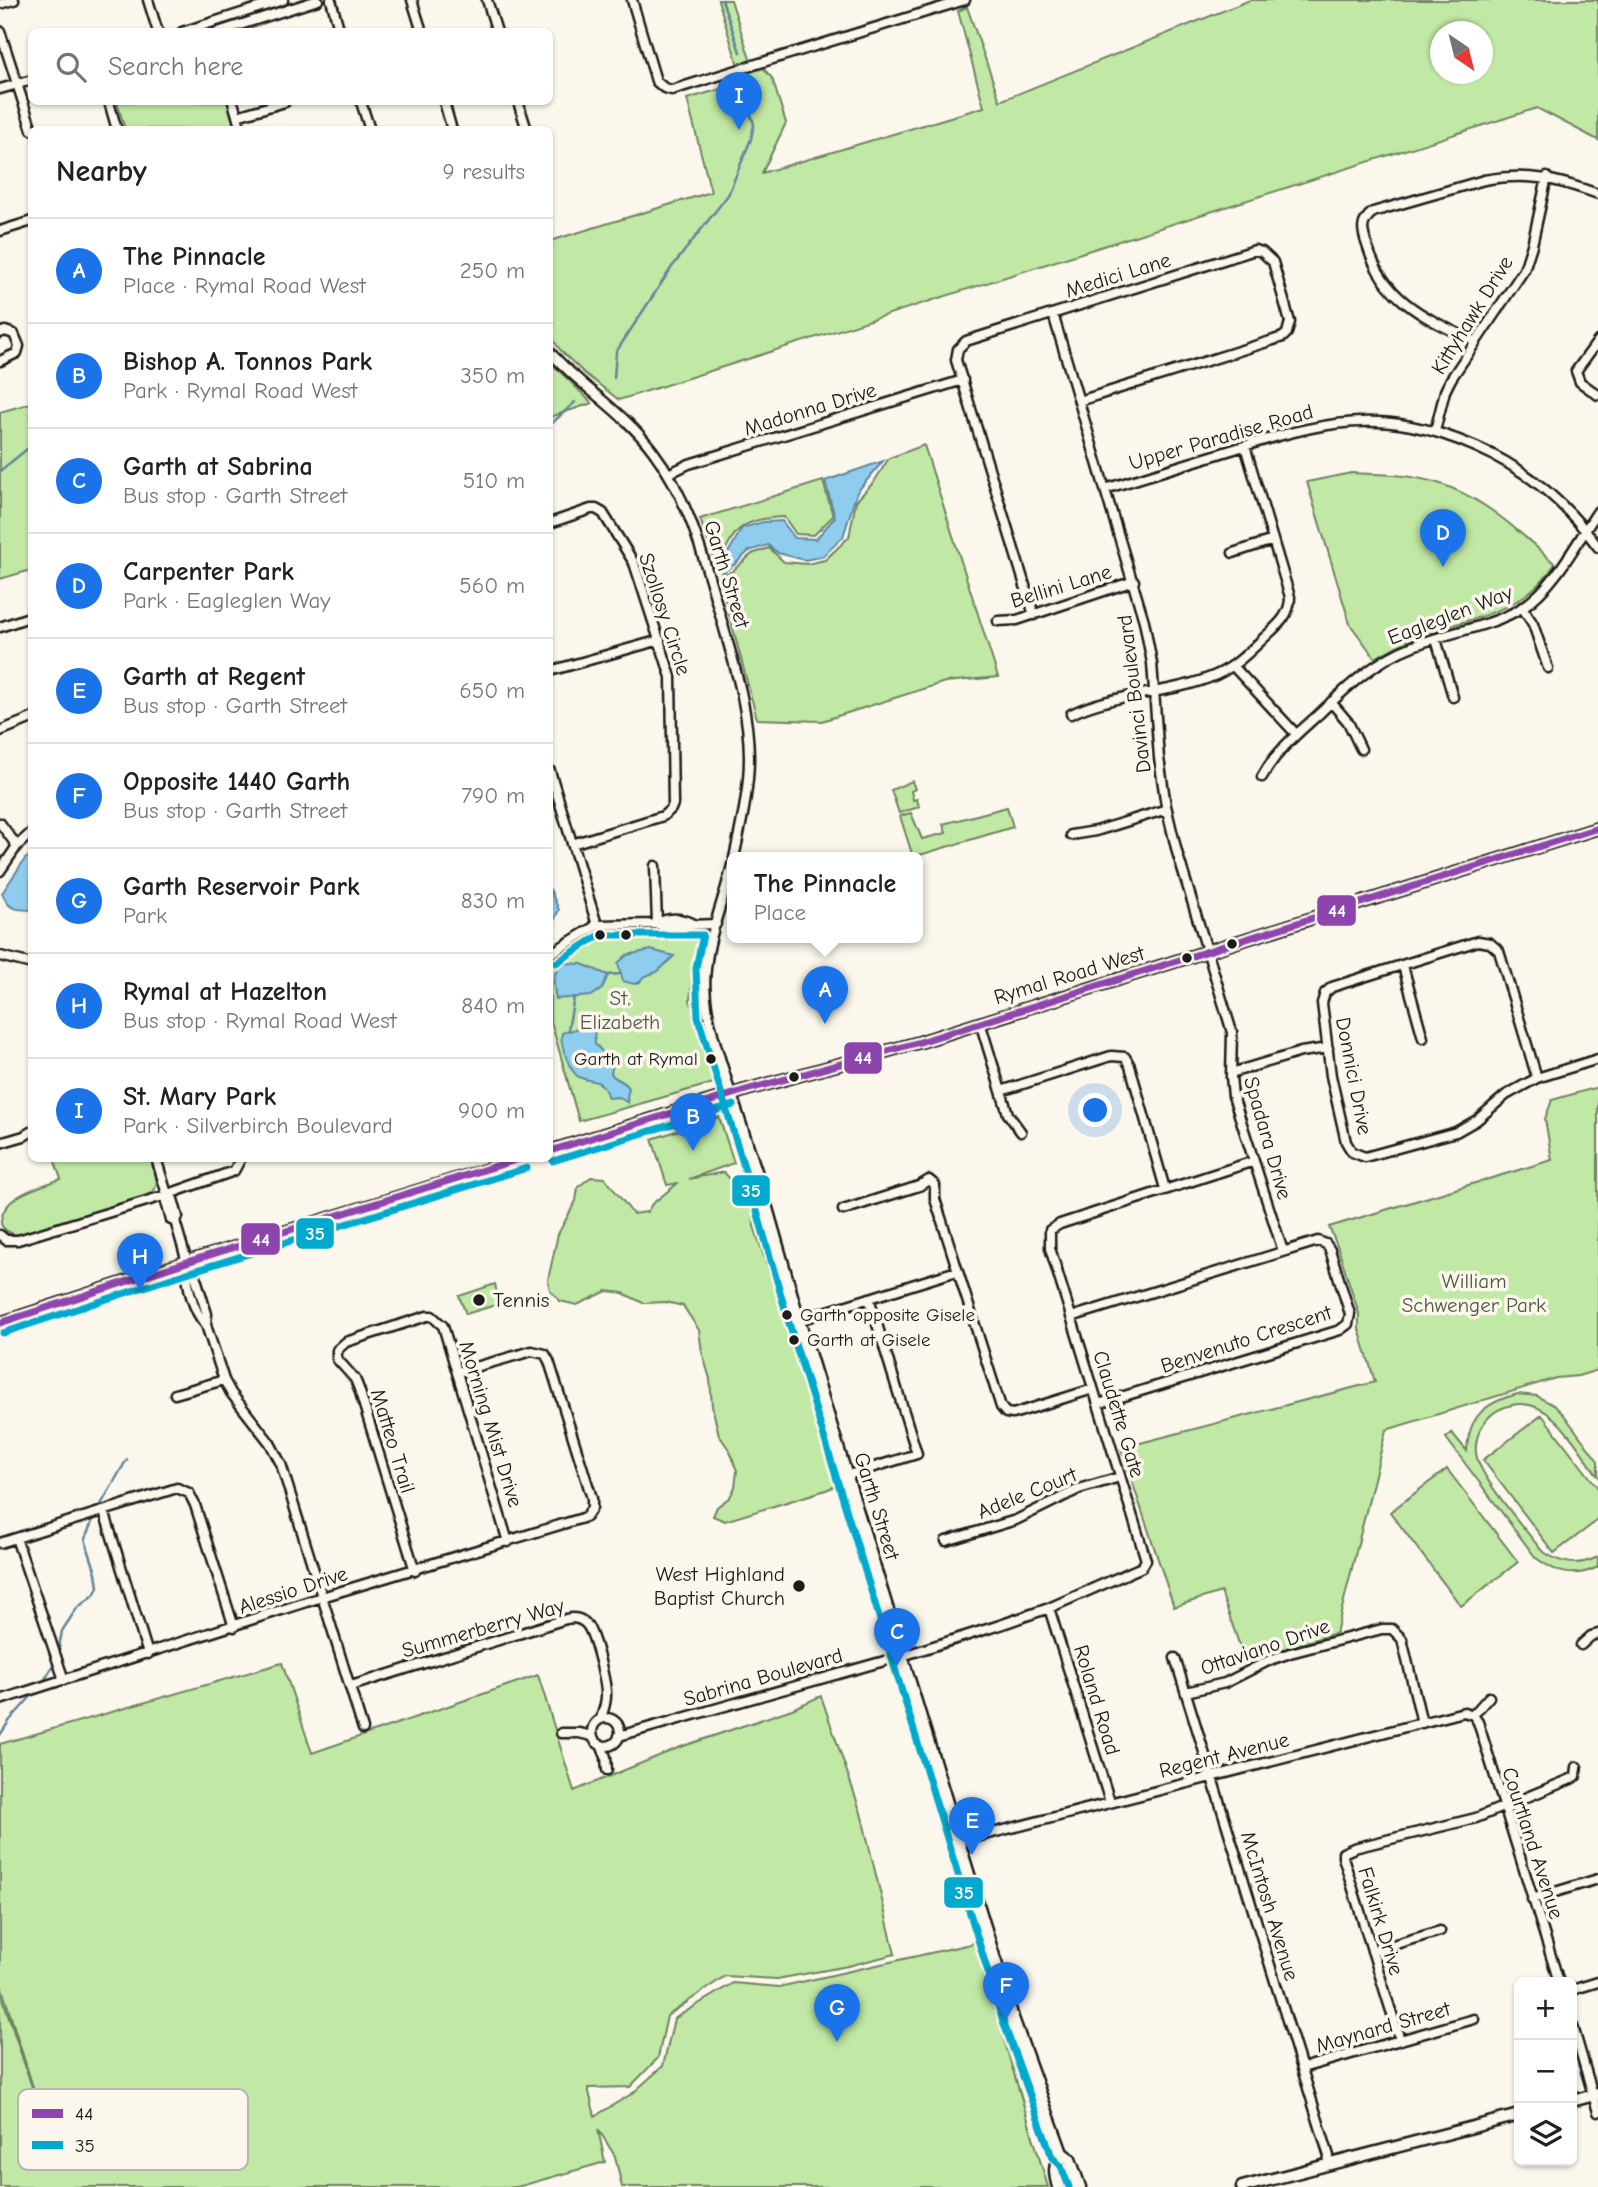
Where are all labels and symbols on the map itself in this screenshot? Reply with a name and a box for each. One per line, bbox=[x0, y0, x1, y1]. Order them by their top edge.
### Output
north arrow bbox=[1430, 21, 1493, 84]
pin: I bbox=[716, 72, 762, 130]
street label: Medici Lane bbox=[1062, 248, 1174, 302]
street label: Kittyhawk Drive bbox=[1426, 251, 1518, 379]
street label: Madonna Drive bbox=[741, 378, 879, 440]
street label: Upper Paradise Road bbox=[1126, 399, 1316, 475]
pin: D bbox=[1420, 509, 1466, 567]
street label: Garth Street bbox=[699, 517, 755, 632]
street label: Szollosy Circle bbox=[634, 550, 696, 678]
street label: Bellini Lane bbox=[1008, 559, 1114, 613]
street label: Eagleglen Way bbox=[1384, 580, 1516, 650]
street label: Davinci Boulevard bbox=[1112, 614, 1156, 774]
line badge: 44 bbox=[1316, 894, 1357, 927]
text: 44 bbox=[1328, 900, 1346, 922]
unlabelled marker bbox=[593, 928, 607, 942]
unlabelled marker bbox=[619, 928, 633, 942]
unlabelled marker bbox=[1225, 937, 1239, 951]
street label: Rymal Road West bbox=[991, 940, 1148, 1009]
unlabelled marker bbox=[1180, 951, 1194, 965]
pin: A bbox=[802, 966, 848, 1024]
park label: St. Elizabeth bbox=[580, 986, 660, 1034]
street label: Donnici Drive bbox=[1331, 1015, 1377, 1137]
line badge: 44 bbox=[843, 1041, 883, 1075]
text: 44 bbox=[854, 1047, 872, 1069]
place label: Garth at Rymal bbox=[574, 1048, 698, 1070]
marker: Garth at Rymal bbox=[704, 1052, 718, 1066]
unlabelled marker bbox=[787, 1070, 801, 1084]
street label: Spadara Drive bbox=[1239, 1074, 1297, 1202]
pin: B bbox=[670, 1093, 716, 1151]
your location bbox=[1078, 1093, 1112, 1127]
line badge: 35 bbox=[731, 1174, 771, 1207]
text: 35 bbox=[741, 1180, 761, 1202]
line badge: 35 bbox=[295, 1217, 335, 1250]
line badge: 44 bbox=[240, 1222, 281, 1256]
text: 35 bbox=[305, 1223, 325, 1245]
text: 44 bbox=[252, 1229, 270, 1251]
pin: H bbox=[117, 1233, 163, 1291]
park label: William Schwenger Park bbox=[1402, 1269, 1546, 1317]
place label: Tennis bbox=[493, 1288, 550, 1312]
marker: Tennis bbox=[471, 1292, 487, 1308]
street label: Benvenuto Crescent bbox=[1158, 1300, 1335, 1378]
place label: Garth opposite Gisele bbox=[800, 1304, 975, 1326]
marker: Garth opposite Gisele bbox=[780, 1308, 794, 1322]
place label: Garth at Gisele bbox=[807, 1329, 930, 1351]
marker: Garth at Gisele bbox=[787, 1333, 801, 1347]
street label: Morning Mist Drive bbox=[454, 1338, 528, 1510]
street label: Claudette Gate bbox=[1088, 1348, 1150, 1480]
street label: Matteo Trail bbox=[366, 1386, 420, 1496]
street label: Garth Street bbox=[849, 1449, 905, 1564]
street label: Adele Court bbox=[974, 1462, 1081, 1524]
street label: Alessio Drive bbox=[236, 1561, 350, 1619]
place label: West Highland Baptist Church bbox=[654, 1562, 785, 1610]
marker: West Highland Baptist Church bbox=[791, 1578, 807, 1594]
street label: Summerberry Way bbox=[399, 1593, 568, 1663]
pin: C bbox=[874, 1608, 920, 1666]
street label: Ottaviano Drive bbox=[1197, 1614, 1333, 1680]
street label: Roland Road bbox=[1069, 1642, 1125, 1758]
street label: Sabrina Boulevard bbox=[681, 1643, 845, 1711]
street label: Regent Avenue bbox=[1157, 1727, 1291, 1783]
street label: Courtland Avenue bbox=[1497, 1764, 1569, 1922]
pin: E bbox=[949, 1797, 995, 1855]
street label: McIntosh Avenue bbox=[1236, 1828, 1304, 1984]
street label: Falkirk Drive bbox=[1353, 1864, 1409, 1978]
line badge: 35 bbox=[943, 1876, 984, 1909]
text: 35 bbox=[954, 1882, 974, 1904]
pin: F bbox=[983, 1962, 1029, 2020]
pin: G bbox=[814, 1984, 860, 2042]
street label: Maynard Street bbox=[1313, 1996, 1454, 2058]
legend bbox=[18, 2089, 248, 2170]
text: 44 bbox=[75, 2103, 93, 2125]
text: 35 bbox=[75, 2135, 95, 2157]

